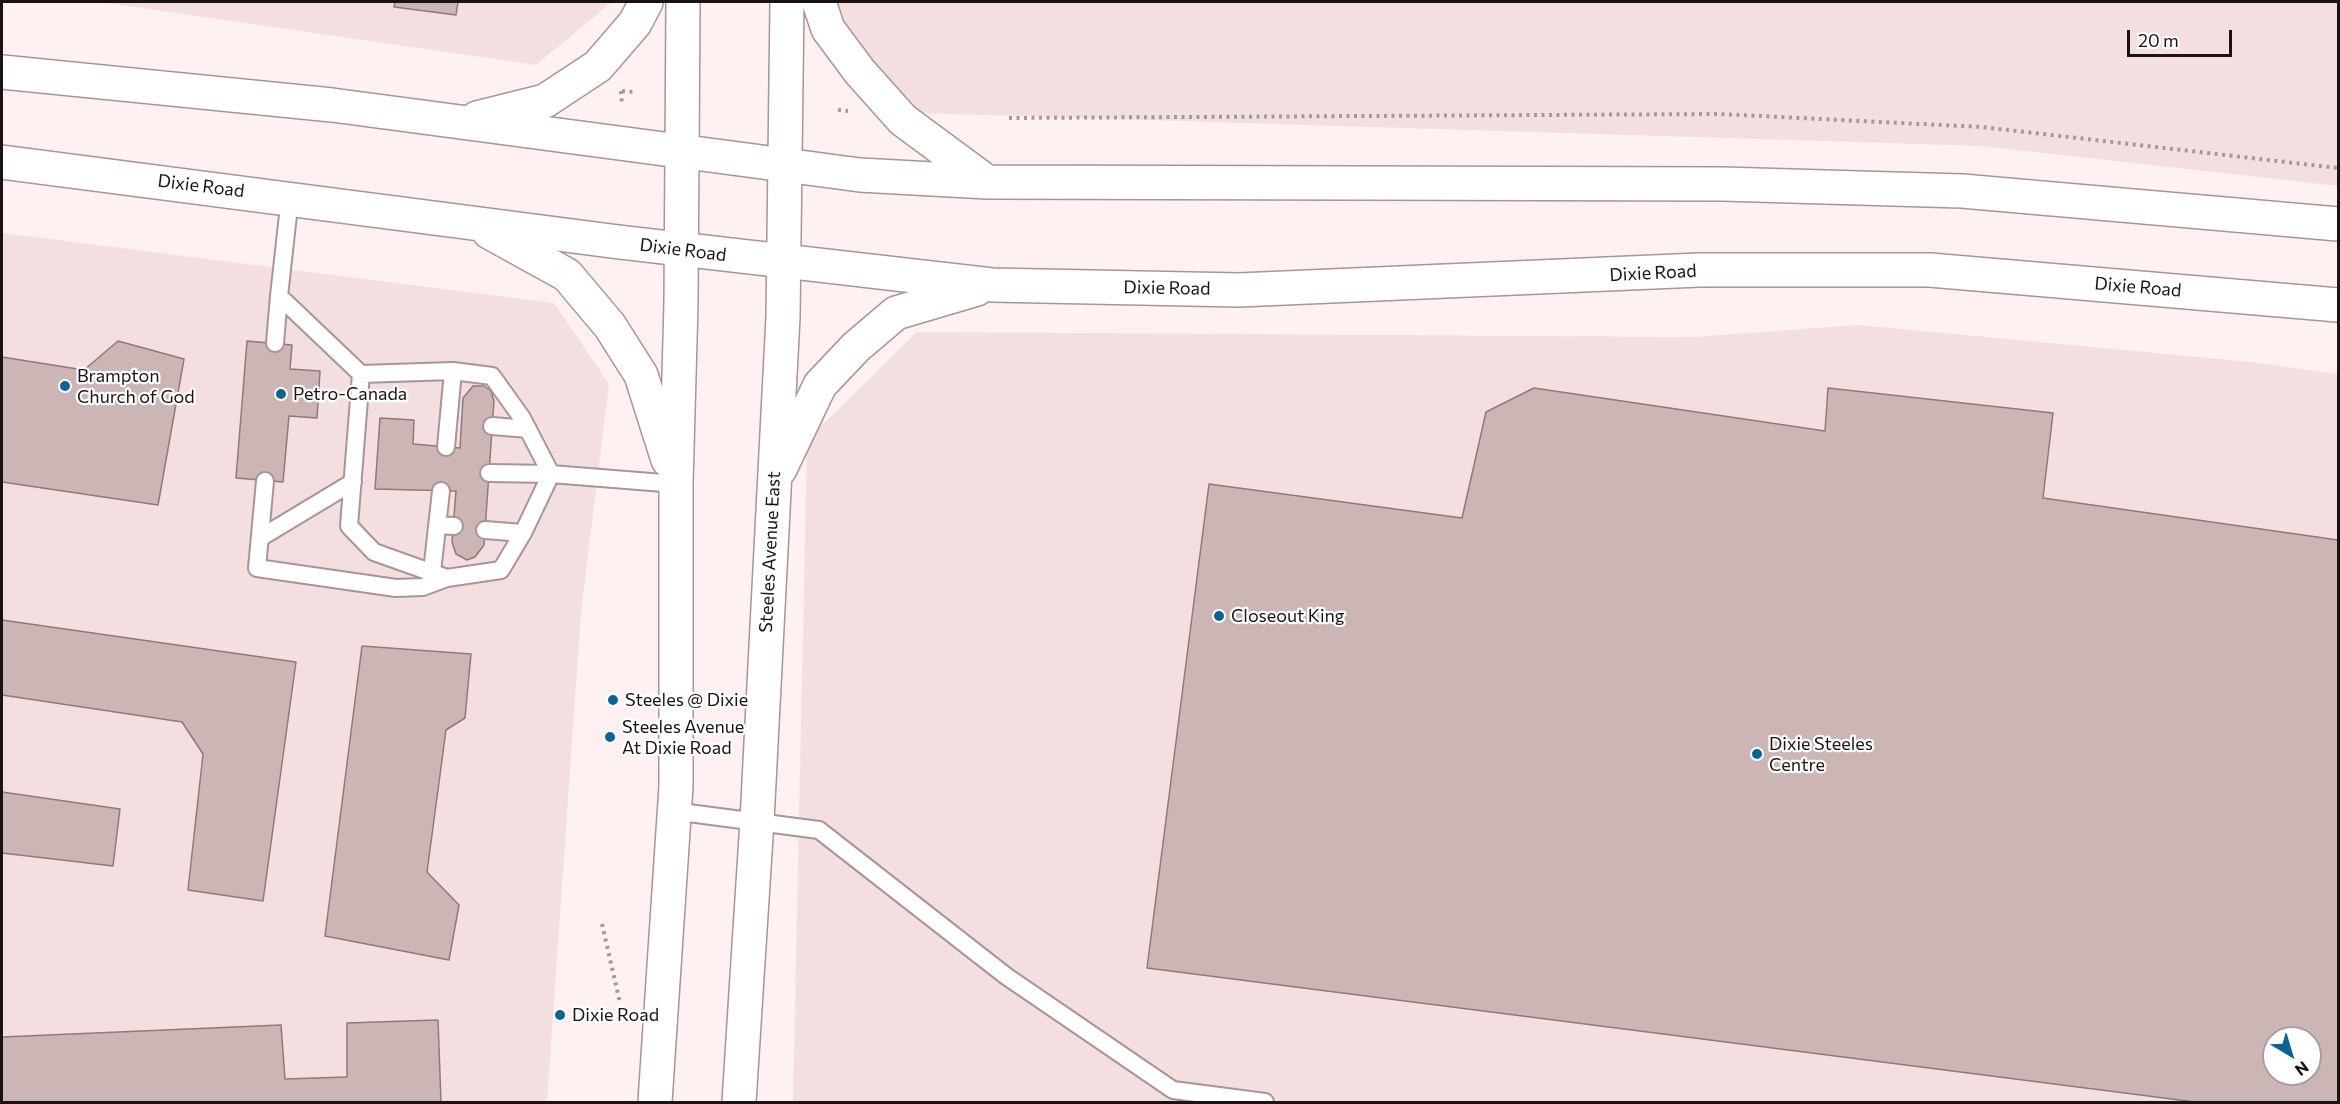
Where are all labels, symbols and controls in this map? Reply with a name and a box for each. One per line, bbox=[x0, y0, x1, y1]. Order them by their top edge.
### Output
scale bar bbox=[2130, 18, 2235, 56]
text: 20 m bbox=[2138, 29, 2179, 51]
street label: Dixie Road bbox=[156, 170, 246, 202]
street label: Dixie Road bbox=[638, 234, 728, 266]
street label: Dixie Road bbox=[1609, 260, 1697, 286]
street label: Dixie Road bbox=[2094, 272, 2182, 302]
street label: Dixie Road bbox=[1123, 276, 1211, 300]
place label: Brampton Church of God bbox=[77, 365, 195, 407]
marker: Brampton Church of God bbox=[58, 379, 72, 393]
place label: Petro-Canada bbox=[293, 383, 407, 405]
marker: Petro-Canada bbox=[274, 387, 288, 401]
street label: Steeles Avenue East bbox=[755, 471, 785, 633]
place label: Closeout King bbox=[1231, 605, 1345, 627]
marker: Closeout King bbox=[1212, 609, 1226, 623]
place label: Steeles @ Dixie bbox=[625, 689, 748, 711]
marker: Steeles @ Dixie bbox=[606, 693, 620, 707]
place label: Steeles Avenue At Dixie Road bbox=[622, 716, 744, 758]
marker: Steeles Avenue At Dixie Road bbox=[603, 730, 617, 744]
place label: Dixie Steeles Centre bbox=[1769, 733, 1873, 776]
marker: Dixie Steeles Centre bbox=[1750, 747, 1764, 761]
place label: Dixie Road bbox=[572, 1004, 659, 1026]
marker: Dixie Road bbox=[553, 1008, 567, 1022]
north arrow bbox=[2262, 1026, 2322, 1086]
text: N bbox=[2292, 1058, 2313, 1080]

